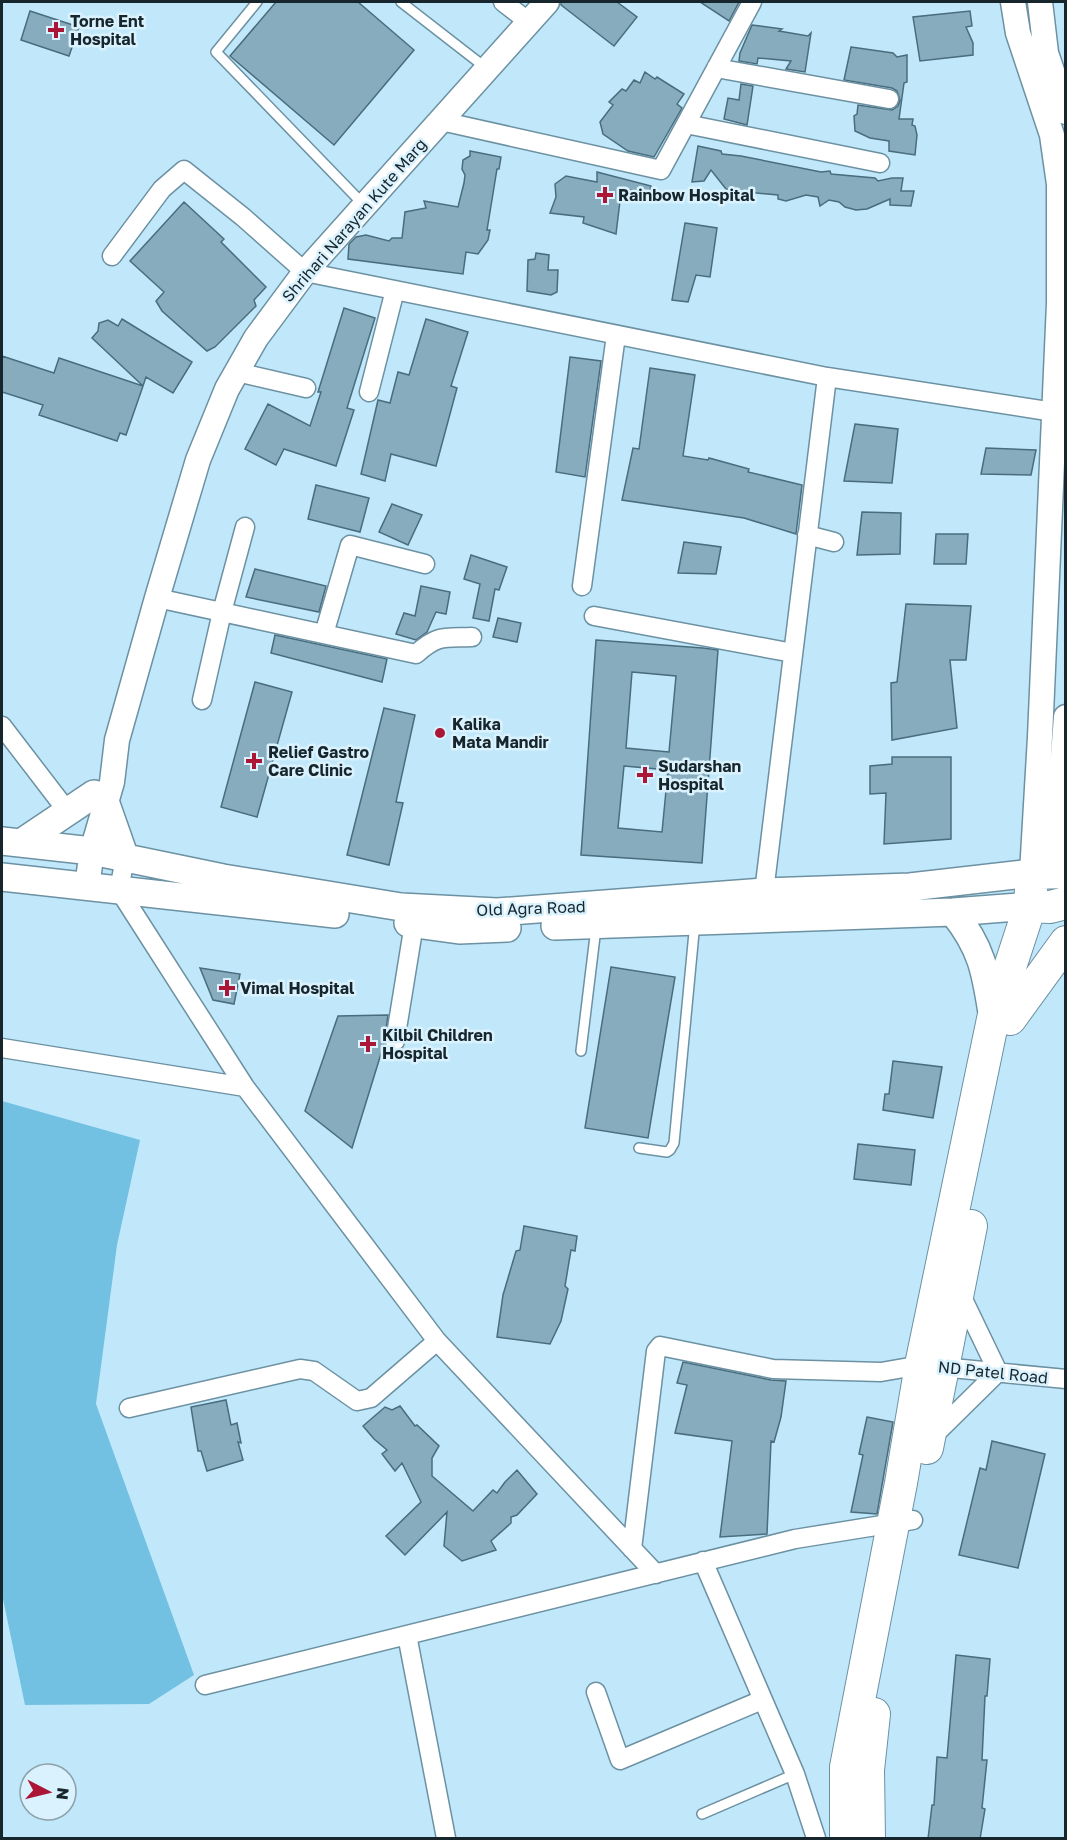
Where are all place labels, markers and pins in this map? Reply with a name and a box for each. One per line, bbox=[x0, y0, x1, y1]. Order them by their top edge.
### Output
place label: Torne Ent Hospital bbox=[70, 11, 144, 49]
marker: Torne Ent Hospital bbox=[47, 21, 65, 39]
place label: Rainbow Hospital bbox=[618, 185, 755, 205]
marker: Rainbow Hospital bbox=[596, 186, 614, 204]
place label: Kalika Mata Mandir bbox=[452, 714, 549, 752]
marker: Kalika Mata Mandir bbox=[433, 726, 447, 740]
place label: Relief Gastro Care Clinic bbox=[268, 742, 370, 780]
marker: Relief Gastro Care Clinic bbox=[245, 752, 263, 770]
place label: Sudarshan Hospital bbox=[658, 756, 741, 794]
marker: Sudarshan Hospital bbox=[636, 766, 654, 784]
place label: Vimal Hospital bbox=[240, 978, 355, 998]
marker: Vimal Hospital bbox=[218, 979, 236, 997]
place label: Kilbil Children Hospital bbox=[382, 1025, 493, 1063]
marker: Kilbil Children Hospital bbox=[359, 1035, 377, 1053]

